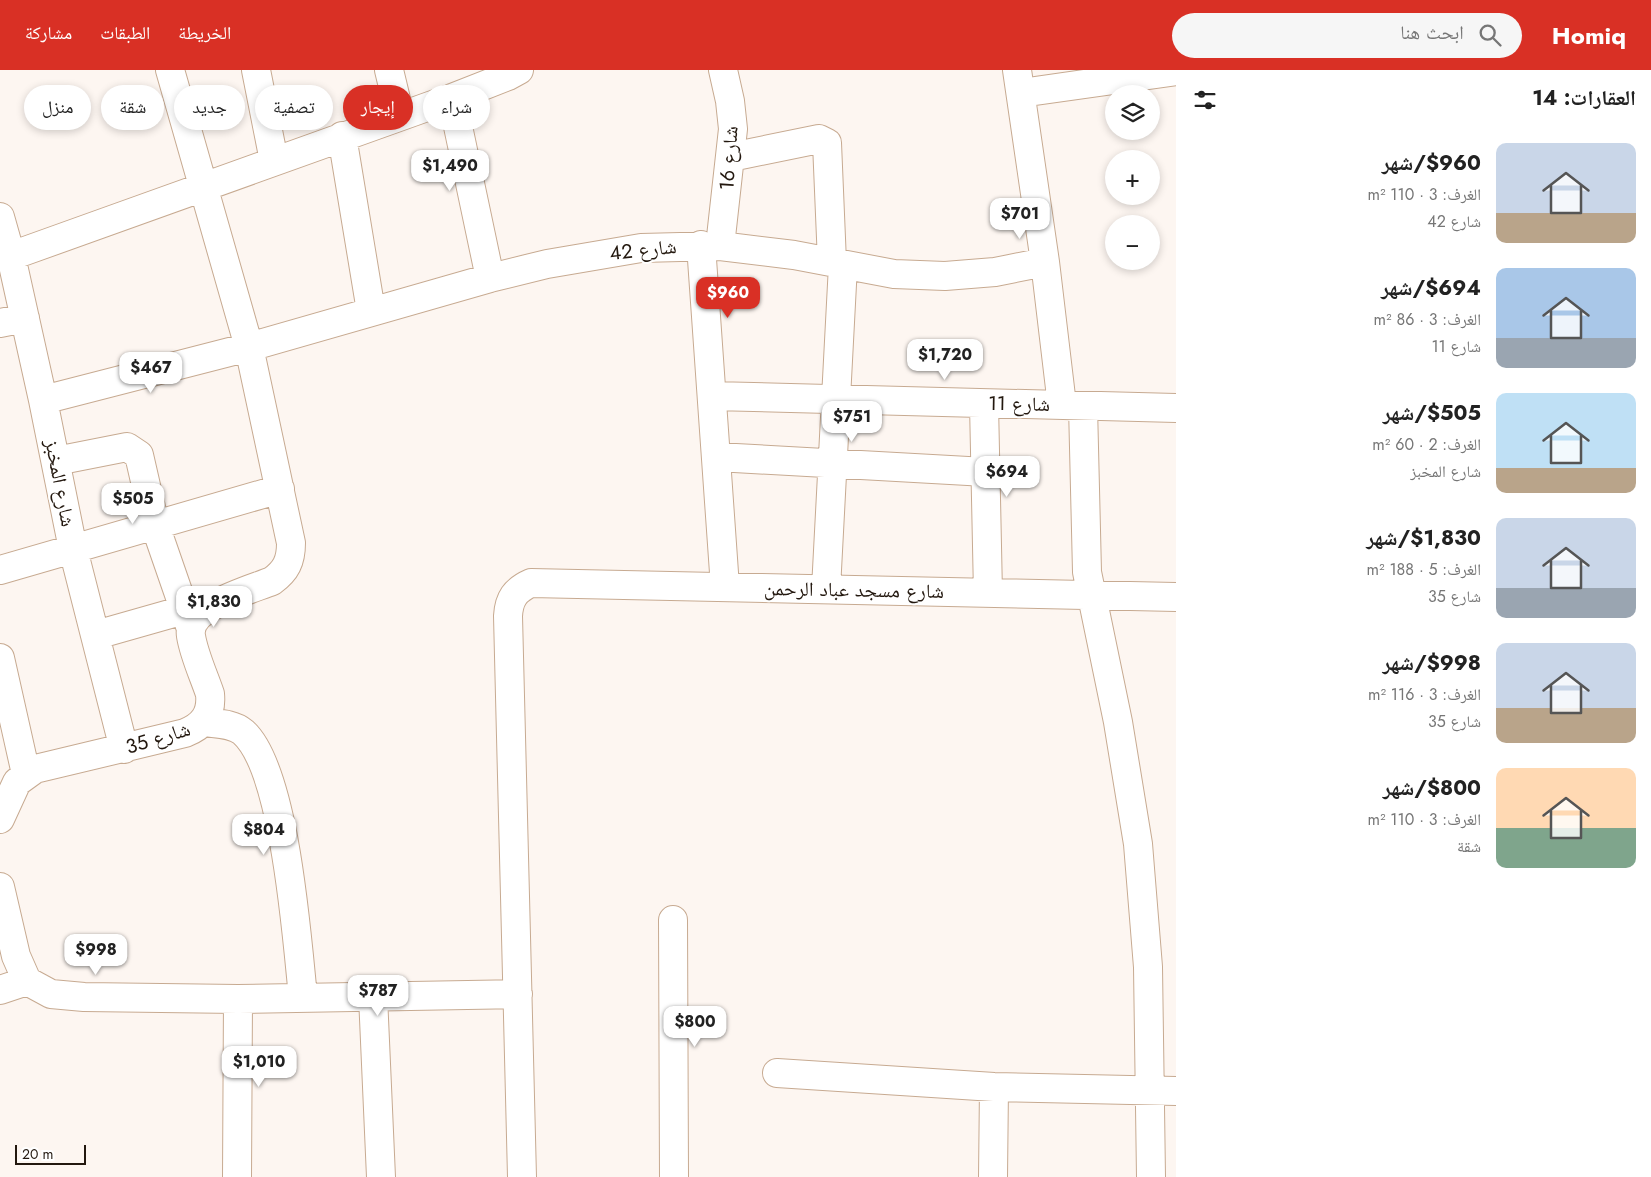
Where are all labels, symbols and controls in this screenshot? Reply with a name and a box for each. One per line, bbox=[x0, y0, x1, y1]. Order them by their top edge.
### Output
search box bbox=[1172, 13, 1522, 58]
text: Homiq bbox=[1552, 18, 1626, 53]
text: ابحث هنا bbox=[1400, 19, 1464, 46]
text: مشاركة bbox=[25, 20, 72, 46]
text: الطبقات bbox=[100, 20, 150, 46]
text: الخريطة bbox=[178, 20, 231, 46]
icon: search bbox=[1476, 21, 1504, 49]
text: العقارات: 14 bbox=[1532, 83, 1636, 113]
chip: منزل bbox=[24, 85, 91, 130]
chip: شقة bbox=[101, 85, 164, 130]
chip: جديد bbox=[174, 85, 245, 130]
chip: تصفية bbox=[255, 85, 333, 130]
chip: إيجار bbox=[343, 85, 413, 130]
chip: شراء bbox=[423, 85, 490, 130]
map controls bbox=[1105, 85, 1160, 270]
button: layers bbox=[1105, 85, 1160, 140]
icon: filters bbox=[1191, 86, 1219, 114]
street label: شارع 16 bbox=[712, 125, 746, 191]
text: $960/شهر bbox=[1382, 148, 1481, 178]
pin: $1,490 bbox=[409, 150, 491, 192]
button: + bbox=[1105, 150, 1160, 205]
text: $1,490 bbox=[422, 154, 478, 177]
icon: home bbox=[1536, 163, 1596, 223]
text: الغرف: 3 · 110 m² bbox=[1368, 183, 1481, 206]
pin: $701 bbox=[990, 198, 1050, 240]
text: $701 bbox=[1001, 202, 1039, 225]
text: شارع 42 bbox=[1427, 210, 1481, 233]
button: − bbox=[1105, 215, 1160, 270]
street label: شارع 42 bbox=[608, 232, 678, 268]
text: $694/شهر bbox=[1381, 273, 1481, 303]
pin: $960 bbox=[698, 276, 758, 319]
text: $960 bbox=[707, 281, 749, 304]
icon: home bbox=[1536, 288, 1596, 348]
text: الغرف: 3 · 86 m² bbox=[1374, 308, 1481, 331]
text: شارع 11 bbox=[1431, 335, 1481, 358]
pin: $1,720 bbox=[904, 338, 986, 381]
text: $1,720 bbox=[918, 343, 972, 366]
pin: $467 bbox=[121, 352, 181, 394]
text: $467 bbox=[130, 356, 172, 379]
street label: شارع 11 bbox=[988, 389, 1050, 419]
text: $505/شهر bbox=[1383, 398, 1481, 428]
pin: $751 bbox=[822, 400, 882, 443]
text: $751 bbox=[833, 405, 871, 428]
icon: home bbox=[1536, 413, 1596, 473]
text: الغرف: 2 · 60 m² bbox=[1372, 433, 1481, 456]
street label: شارع المخبز bbox=[37, 436, 83, 529]
pin: $694 bbox=[977, 456, 1037, 498]
text: $694 bbox=[986, 460, 1028, 483]
text: شارع المخبز bbox=[1410, 460, 1481, 483]
pin: $505 bbox=[103, 482, 163, 525]
text: $505 bbox=[112, 487, 154, 510]
text: $1,830/شهر bbox=[1366, 523, 1481, 553]
icon: home bbox=[1536, 538, 1596, 598]
text: الغرف: 5 · 188 m² bbox=[1367, 558, 1481, 581]
street label: شارع مسجد عباد الرحمن bbox=[764, 574, 944, 606]
text: شارع 35 bbox=[1428, 585, 1481, 608]
pin: $1,830 bbox=[173, 586, 255, 628]
text: $1,830 bbox=[187, 590, 241, 613]
text: $998/شهر bbox=[1383, 648, 1481, 678]
icon: home bbox=[1536, 663, 1596, 723]
text: الغرف: 3 · 116 m² bbox=[1368, 683, 1481, 706]
text: شارع 35 bbox=[1428, 710, 1481, 733]
street label: شارع 35 bbox=[122, 714, 194, 762]
text: $800/شهر bbox=[1383, 773, 1481, 803]
icon: home bbox=[1536, 788, 1596, 848]
text: الغرف: 3 · 110 m² bbox=[1368, 808, 1481, 831]
pin: $804 bbox=[234, 814, 294, 856]
text: $804 bbox=[243, 818, 285, 841]
text: شقة bbox=[1457, 835, 1481, 858]
pin: $998 bbox=[66, 934, 126, 976]
text: $998 bbox=[75, 938, 117, 961]
pin: $787 bbox=[348, 974, 408, 1017]
text: $787 bbox=[358, 979, 398, 1002]
pin: $800 bbox=[665, 1006, 725, 1048]
text: $800 bbox=[674, 1010, 716, 1033]
pin: $1,010 bbox=[218, 1046, 300, 1088]
text: $1,010 bbox=[233, 1050, 285, 1073]
scale bar bbox=[15, 1142, 86, 1165]
text: 20 m bbox=[22, 1144, 54, 1164]

